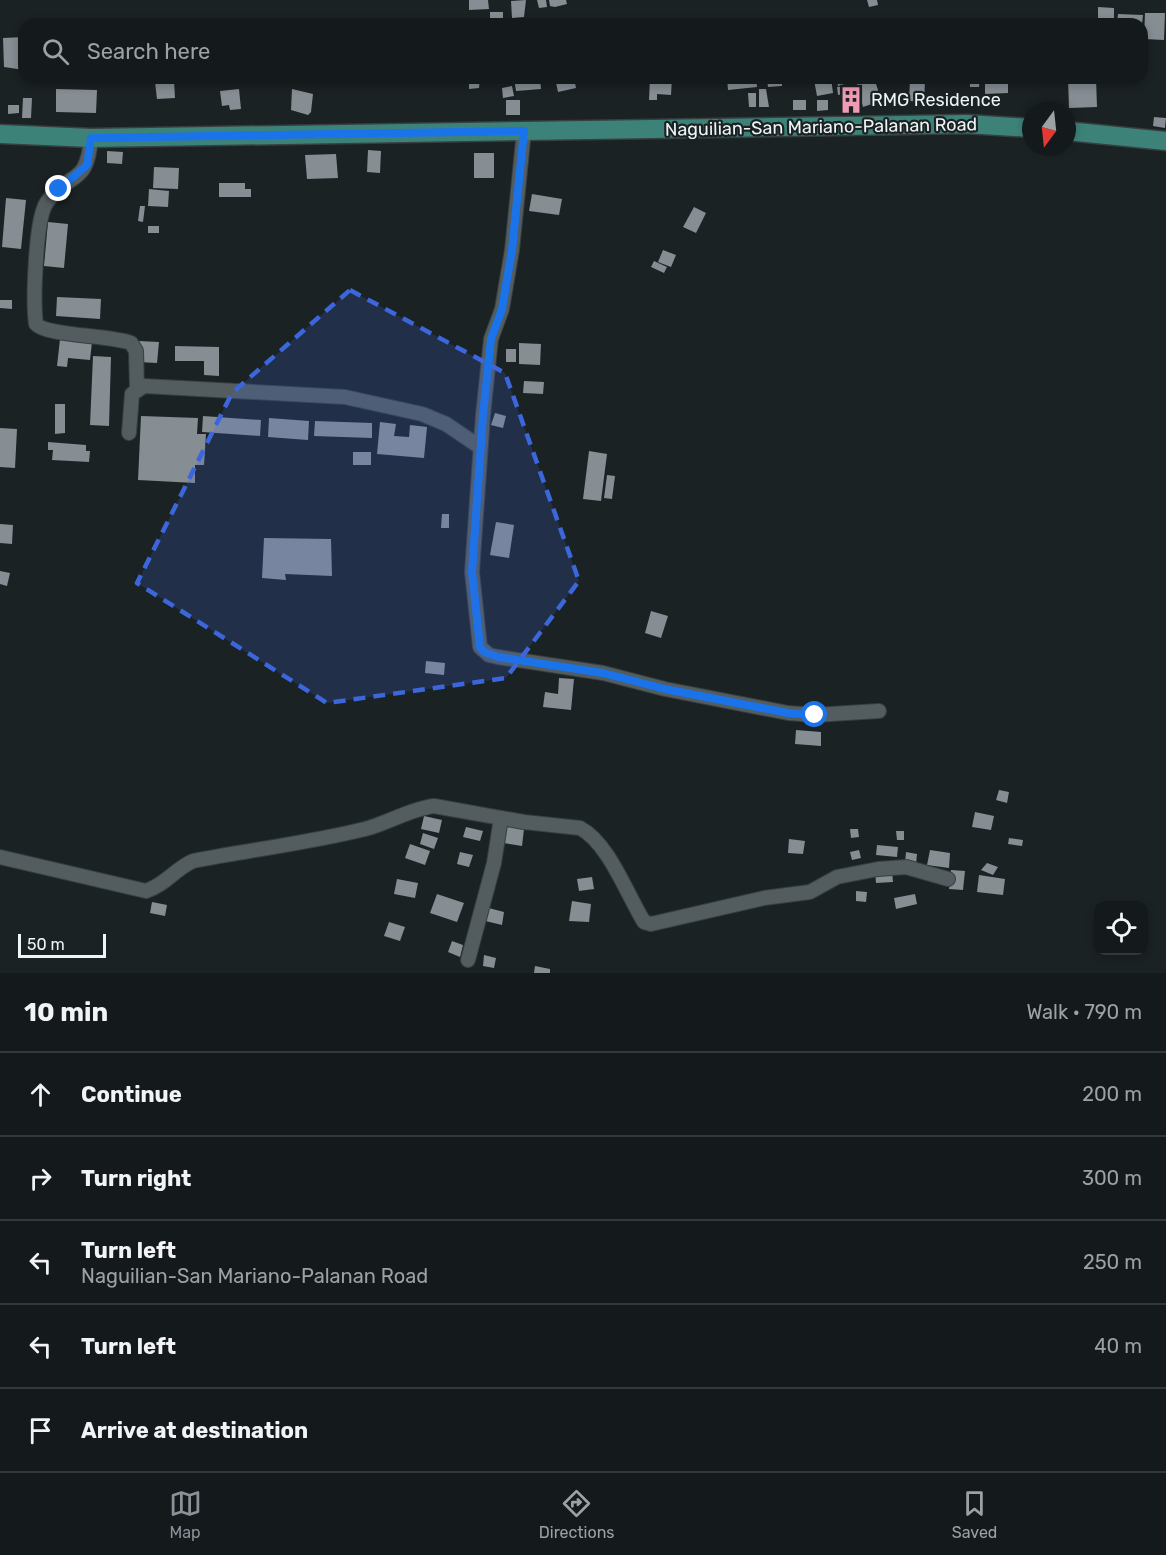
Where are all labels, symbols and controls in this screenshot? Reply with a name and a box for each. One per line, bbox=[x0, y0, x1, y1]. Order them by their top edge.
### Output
search box bbox=[18, 18, 1148, 84]
icon: search bbox=[39, 35, 72, 68]
text: Search here bbox=[87, 38, 210, 65]
building icon: RMG Residence bbox=[836, 85, 866, 115]
place label: RMG Residence bbox=[871, 89, 1001, 111]
north arrow bbox=[1022, 102, 1076, 156]
street label: Naguilian-San Mariano-Palanan Road bbox=[665, 113, 977, 141]
route end bbox=[45, 175, 71, 201]
route start bbox=[801, 701, 827, 727]
map controls bbox=[1094, 901, 1148, 955]
button: locate bbox=[1094, 901, 1148, 955]
scale bar bbox=[18, 931, 106, 959]
text: 50 m bbox=[27, 935, 65, 954]
text: 10 min bbox=[24, 997, 108, 1028]
text: Walk · 790 m bbox=[1026, 1000, 1142, 1024]
icon: ahead bbox=[24, 1078, 57, 1111]
text: Continue bbox=[81, 1081, 182, 1108]
text: 200 m bbox=[1082, 1082, 1142, 1106]
icon: right bbox=[24, 1162, 57, 1195]
text: Turn right bbox=[81, 1165, 191, 1192]
text: 300 m bbox=[1082, 1166, 1142, 1190]
text: Turn left bbox=[81, 1237, 176, 1264]
icon: left bbox=[24, 1246, 57, 1279]
text: 250 m bbox=[1083, 1250, 1142, 1274]
text: Naguilian-San Mariano-Palanan Road bbox=[81, 1264, 428, 1288]
icon: left bbox=[24, 1330, 57, 1363]
text: Turn left bbox=[81, 1333, 176, 1360]
text: 40 m bbox=[1094, 1334, 1142, 1358]
icon: arrive bbox=[24, 1414, 57, 1447]
text: Arrive at destination bbox=[81, 1417, 308, 1444]
tab: Map bbox=[169, 1487, 202, 1542]
tab: Directions bbox=[539, 1487, 615, 1542]
tab: Saved bbox=[952, 1487, 997, 1542]

